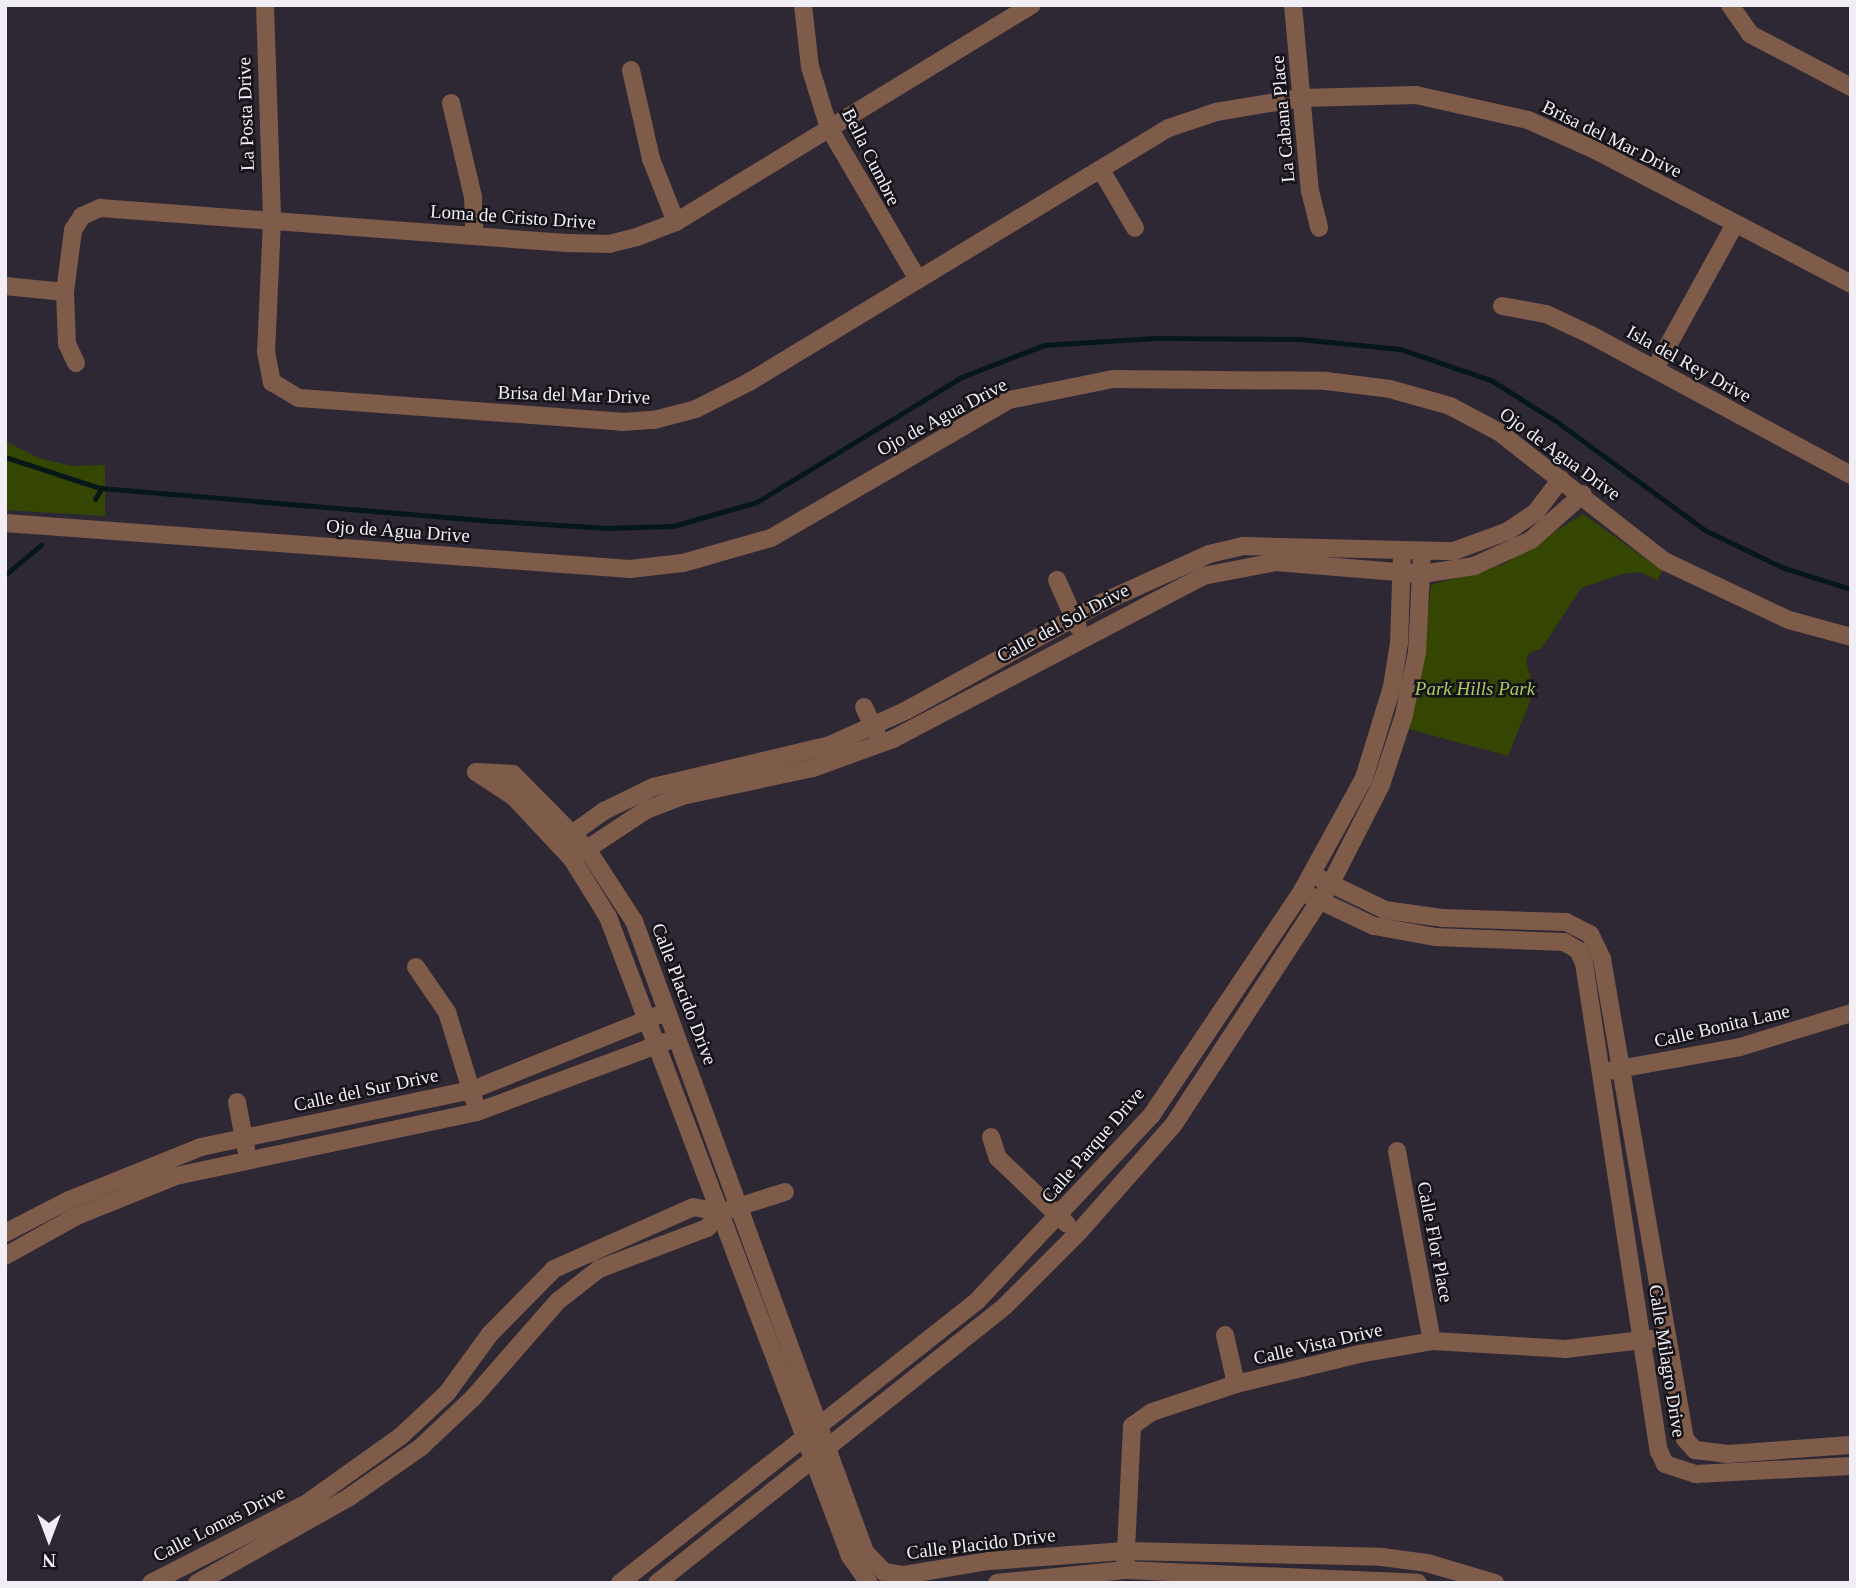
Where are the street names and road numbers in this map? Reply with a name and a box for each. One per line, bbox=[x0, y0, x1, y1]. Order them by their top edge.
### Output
street label: La Cabana Place bbox=[1266, 54, 1300, 184]
street label: La Posta Drive bbox=[233, 57, 259, 171]
street label: Brisa del Mar Drive bbox=[1538, 95, 1686, 183]
street label: Bella Cumbre bbox=[837, 105, 905, 209]
street label: Loma de Cristo Drive bbox=[429, 200, 597, 234]
street label: Isla del Rey Drive bbox=[1623, 320, 1755, 408]
street label: Ojo de Agua Drive bbox=[873, 373, 1011, 461]
street label: Brisa del Mar Drive bbox=[497, 381, 651, 409]
street label: Ojo de Agua Drive bbox=[1495, 402, 1625, 506]
street label: Ojo de Agua Drive bbox=[325, 515, 471, 547]
street label: Calle del Sol Drive bbox=[993, 579, 1133, 667]
street label: Calle Placido Drive bbox=[647, 920, 721, 1068]
street label: Calle Bonita Lane bbox=[1652, 999, 1792, 1053]
street label: Calle del Sur Drive bbox=[292, 1064, 440, 1116]
street label: Calle Parque Drive bbox=[1037, 1083, 1149, 1207]
street label: Calle Flor Place bbox=[1412, 1180, 1458, 1304]
street label: Calle Milagro Drive bbox=[1644, 1283, 1690, 1439]
street label: Calle Vista Drive bbox=[1251, 1318, 1385, 1370]
street label: Calle Lomas Drive bbox=[149, 1481, 289, 1567]
street label: Calle Placido Drive bbox=[905, 1524, 1057, 1564]

